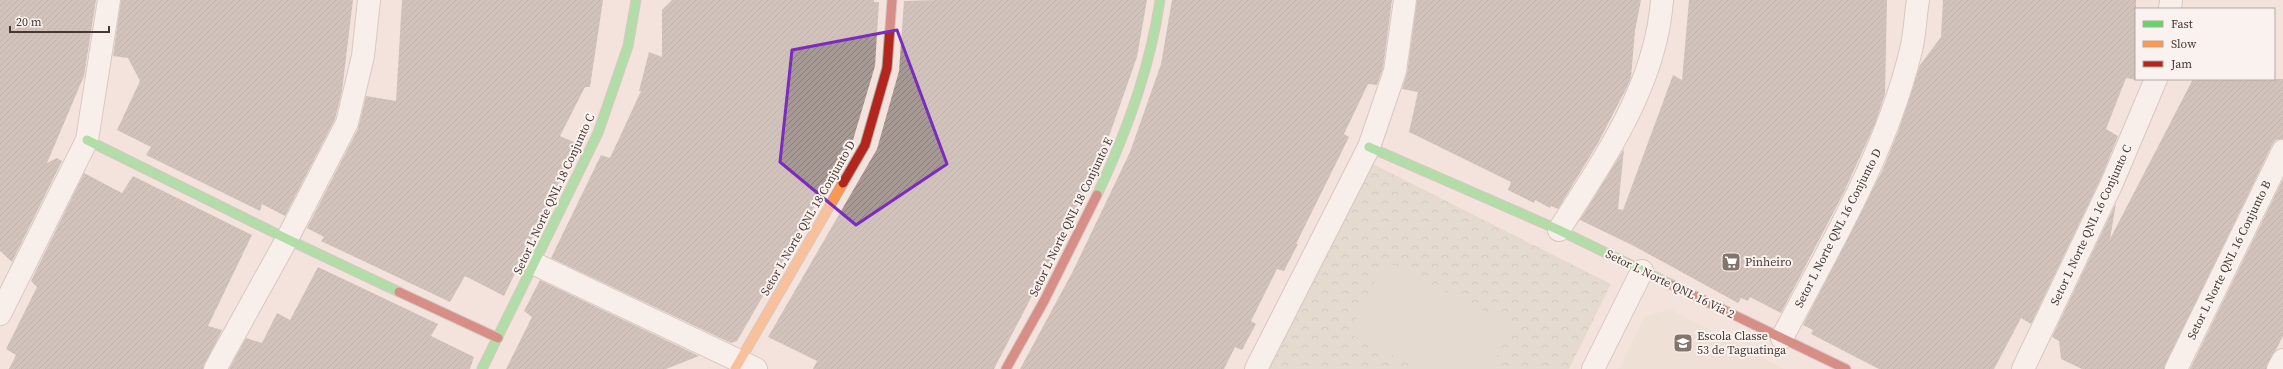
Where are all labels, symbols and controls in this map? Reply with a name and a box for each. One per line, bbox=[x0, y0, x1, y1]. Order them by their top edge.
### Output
scale bar bbox=[10, 8, 109, 34]
legend bbox=[2135, 8, 2275, 80]
text: 20 m bbox=[16, 14, 42, 30]
text: Fast bbox=[2171, 16, 2193, 32]
text: Slow bbox=[2171, 36, 2197, 52]
text: Jam bbox=[2170, 56, 2192, 72]
street label: Setor L Norte QNL 18 Conjunto C bbox=[510, 111, 599, 277]
street label: Setor L Norte QNL 18 Conjunto E bbox=[1025, 135, 1117, 299]
street label: Setor L Norte QNL 18 Conjunto D bbox=[757, 138, 859, 298]
street label: Setor L Norte QNL 16 Conjunto C bbox=[2047, 142, 2136, 308]
street label: Setor L Norte QNL 16 Conjunto D bbox=[1791, 146, 1885, 310]
street label: Setor L Norte QNL 16 Conjunto B bbox=[2183, 177, 2275, 342]
street label: Setor L Norte QNL 16 Via 2 bbox=[1603, 246, 1737, 322]
supermarket icon: Pinheiro bbox=[1720, 251, 1742, 273]
place label: Pinheiro bbox=[1745, 254, 1792, 270]
place label: Escola Classe 53 de Taguatinga bbox=[1697, 328, 1787, 358]
school or university icon: Escola Classe 53 de Taguatinga bbox=[1672, 332, 1694, 354]

